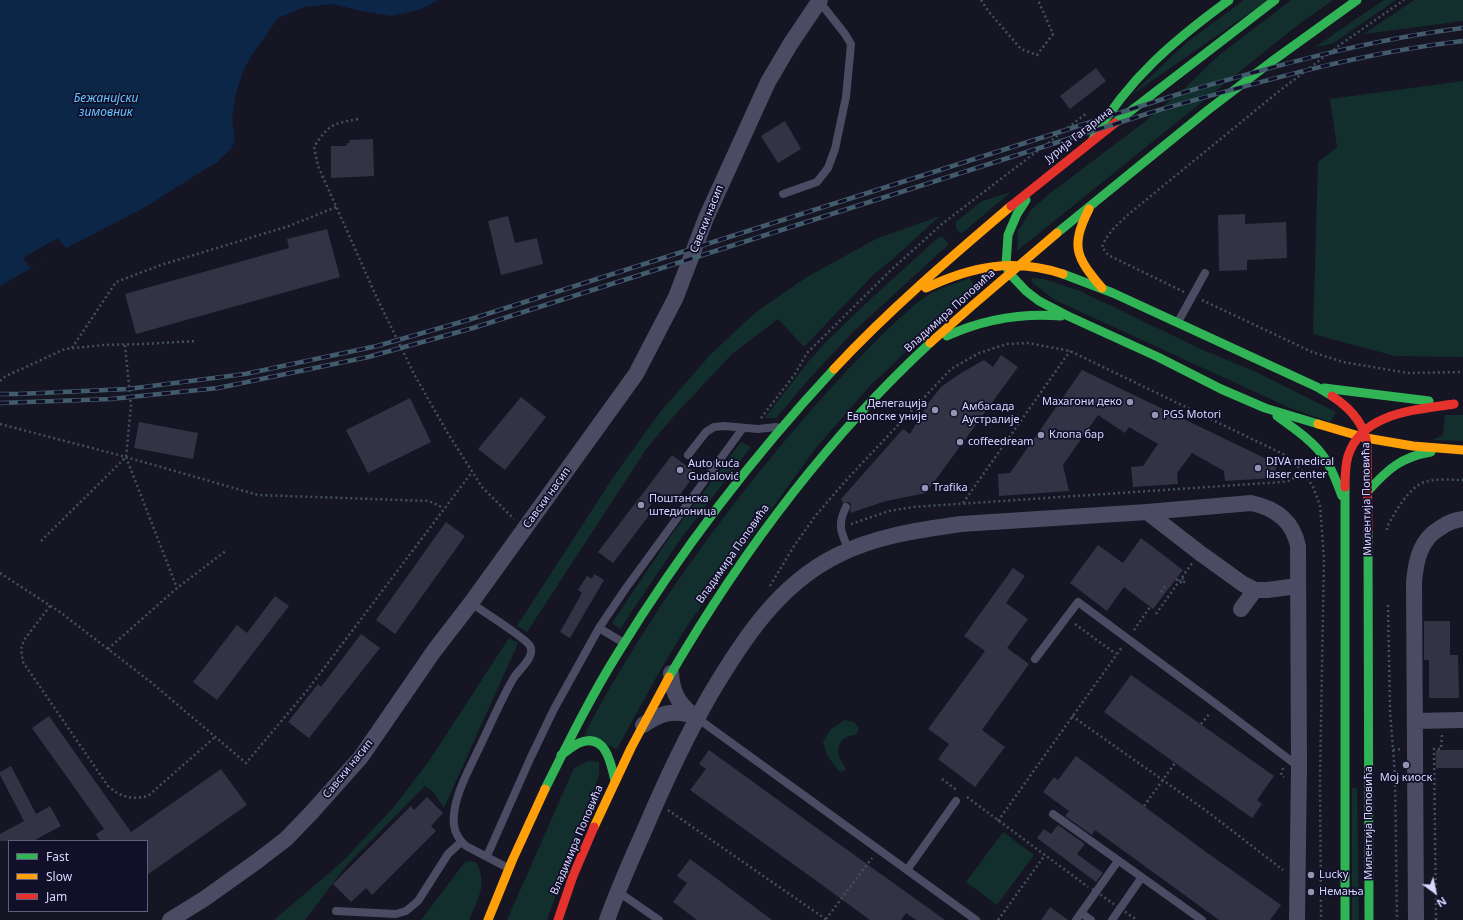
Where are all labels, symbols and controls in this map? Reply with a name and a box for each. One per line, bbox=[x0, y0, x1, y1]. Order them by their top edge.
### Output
water label: Бежанијски зимовник bbox=[74, 92, 138, 120]
street label: Јурија Гагарина bbox=[1042, 104, 1116, 166]
street label: Савски насип bbox=[687, 183, 727, 255]
street label: Владимира Поповића bbox=[902, 267, 998, 355]
place label: Махагони деко bbox=[1042, 395, 1122, 409]
place label: Делегација Европске уније bbox=[847, 397, 927, 423]
marker: Махагони деко bbox=[1125, 397, 1135, 407]
place label: Амбасада Аустралије bbox=[962, 400, 1020, 426]
marker: Делегација Европске уније bbox=[930, 405, 940, 415]
marker: Амбасада Аустралије bbox=[949, 408, 959, 418]
place label: PGS Motori bbox=[1163, 408, 1221, 422]
marker: PGS Motori bbox=[1150, 410, 1160, 420]
place label: Клопа бар bbox=[1049, 428, 1104, 442]
marker: Клопа бар bbox=[1036, 430, 1046, 440]
place label: coffeedream bbox=[968, 435, 1034, 449]
marker: coffeedream bbox=[955, 437, 965, 447]
street label: Милентија Поповића bbox=[1359, 442, 1375, 556]
place label: DIVA medical laser center bbox=[1266, 455, 1334, 481]
place label: Auto kuća Gudalović bbox=[688, 457, 739, 483]
marker: DIVA medical laser center bbox=[1253, 463, 1263, 473]
street label: Савски насип bbox=[520, 465, 574, 531]
marker: Auto kuća Gudalović bbox=[675, 465, 685, 475]
place label: Trafika bbox=[933, 481, 968, 495]
marker: Trafika bbox=[920, 483, 930, 493]
place label: Поштанска штедионица bbox=[649, 492, 716, 518]
marker: Поштанска штедионица bbox=[636, 500, 646, 510]
street label: Владимира Поповића bbox=[694, 502, 772, 606]
street label: Савски насип bbox=[320, 737, 376, 801]
marker: Мој киоск bbox=[1401, 760, 1411, 770]
street label: Милентија Поповића bbox=[1362, 766, 1376, 880]
place label: Мој киоск bbox=[1380, 771, 1432, 785]
street label: Владимира Поповића bbox=[548, 783, 606, 897]
legend bbox=[8, 840, 148, 912]
text: Fast bbox=[46, 848, 69, 865]
text: Slow bbox=[46, 868, 72, 885]
place label: Lucky bbox=[1319, 868, 1348, 882]
marker: Lucky bbox=[1306, 870, 1316, 880]
north arrow bbox=[1415, 872, 1455, 912]
place label: Немања bbox=[1319, 885, 1364, 899]
marker: Немања bbox=[1306, 887, 1316, 897]
text: Jam bbox=[46, 888, 67, 905]
text: N bbox=[1434, 894, 1450, 911]

